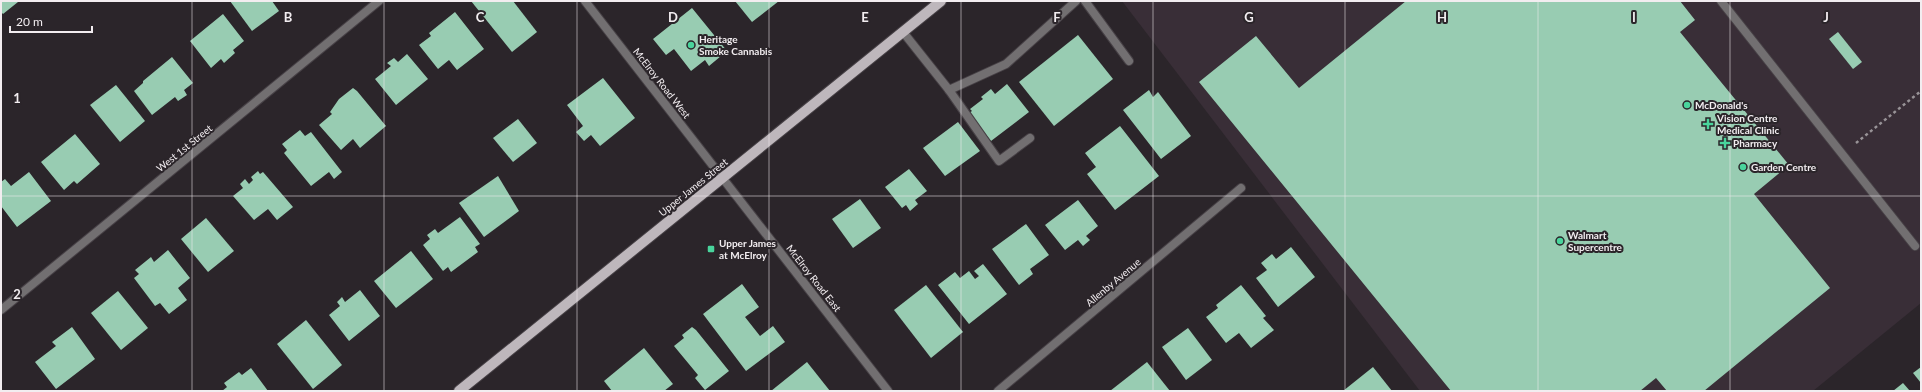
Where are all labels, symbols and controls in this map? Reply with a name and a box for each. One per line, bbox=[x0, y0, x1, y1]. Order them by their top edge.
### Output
scale bar bbox=[10, 8, 92, 34]
text: B bbox=[284, 9, 293, 25]
text: C bbox=[476, 9, 485, 25]
text: D bbox=[668, 9, 678, 25]
text: E bbox=[861, 9, 869, 25]
text: F bbox=[1053, 9, 1061, 25]
text: G bbox=[1244, 9, 1254, 25]
text: H bbox=[1437, 9, 1447, 25]
text: I bbox=[1632, 9, 1636, 25]
text: J bbox=[1823, 9, 1829, 25]
text: 20 m bbox=[16, 14, 43, 29]
place label: Heritage Smoke Cannabis bbox=[699, 33, 773, 57]
marker: Heritage Smoke Cannabis bbox=[686, 40, 696, 50]
street label: McElroy Road West bbox=[631, 45, 693, 121]
text: 1 bbox=[13, 90, 21, 106]
place label: McDonald's bbox=[1695, 99, 1748, 111]
marker: McDonald's bbox=[1682, 100, 1692, 110]
place label: Vision Centre Medical Clinic bbox=[1716, 112, 1779, 136]
marker: Vision Centre Medical Clinic bbox=[1702, 118, 1714, 130]
street label: West 1st Street bbox=[154, 122, 215, 174]
place label: Pharmacy bbox=[1733, 137, 1778, 149]
marker: Pharmacy bbox=[1720, 138, 1730, 148]
street label: Upper James Street bbox=[656, 155, 730, 218]
place label: Garden Centre bbox=[1751, 161, 1817, 173]
marker: Garden Centre bbox=[1738, 162, 1748, 172]
place label: Walmart Supercentre bbox=[1568, 229, 1623, 253]
marker: Walmart Supercentre bbox=[1555, 236, 1565, 246]
place label: Upper James at McElroy bbox=[719, 237, 777, 261]
street label: McElroy Road East bbox=[784, 242, 844, 314]
marker: Upper James at McElroy bbox=[706, 244, 716, 254]
street label: Allenby Avenue bbox=[1083, 256, 1143, 308]
text: 2 bbox=[13, 286, 21, 302]

